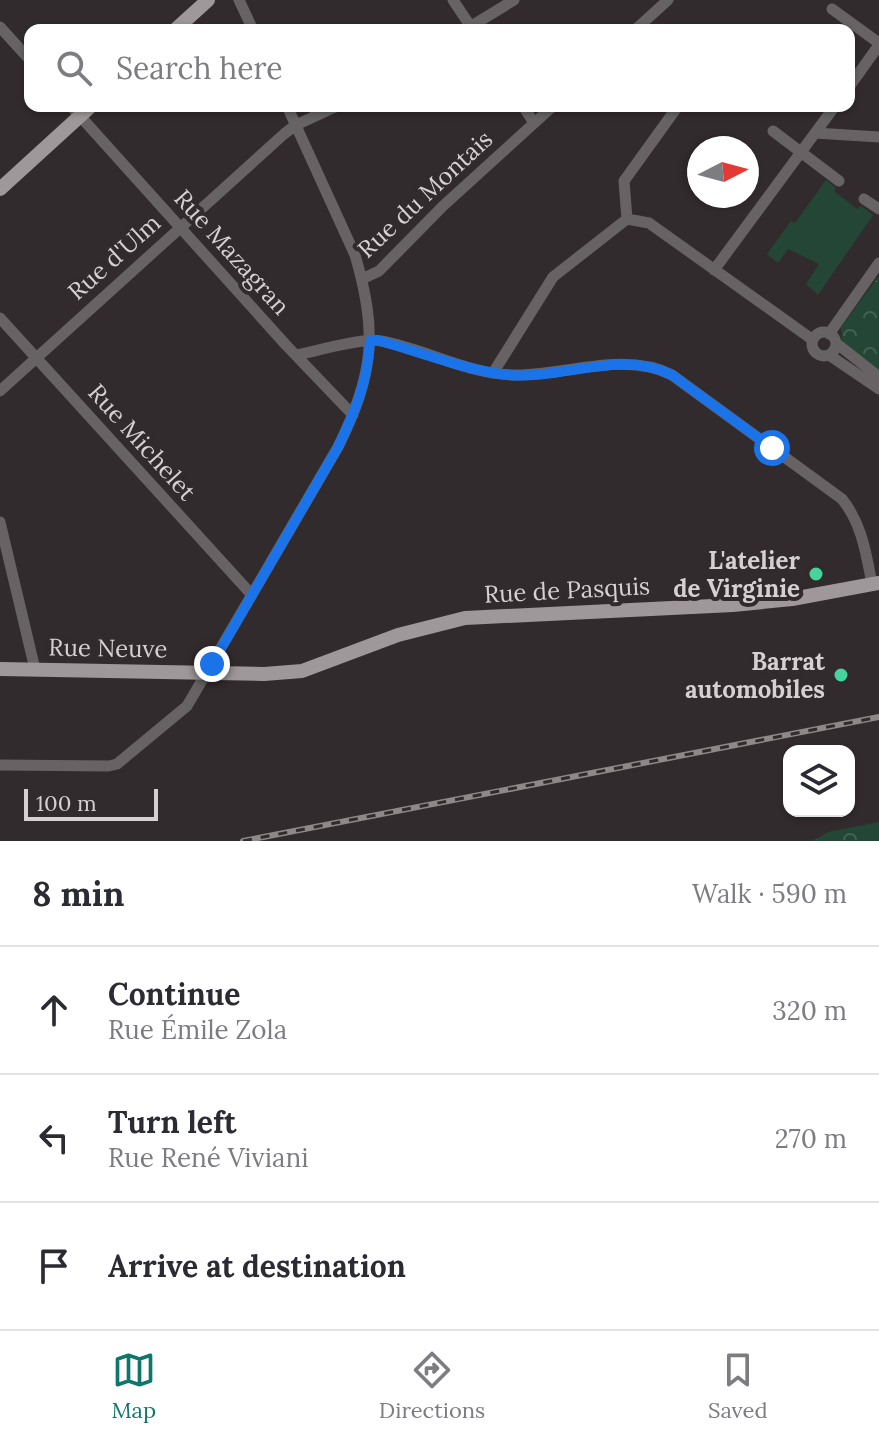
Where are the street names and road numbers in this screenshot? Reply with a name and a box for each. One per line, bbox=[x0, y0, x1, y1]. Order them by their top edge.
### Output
street label: Rue du Montais bbox=[351, 124, 499, 264]
street label: Rue Mazagran bbox=[168, 183, 296, 321]
street label: Rue d'Ulm bbox=[61, 207, 167, 307]
street label: Rue Michelet bbox=[82, 377, 203, 507]
street label: Rue de Pasquis bbox=[483, 570, 651, 610]
street label: Rue Neuve bbox=[48, 631, 168, 665]

